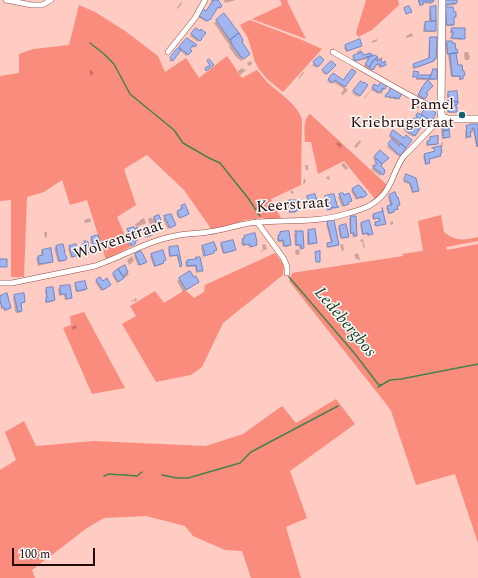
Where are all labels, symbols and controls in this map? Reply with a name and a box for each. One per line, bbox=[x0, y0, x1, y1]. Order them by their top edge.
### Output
place label: Pamel Kriebrugstraat bbox=[350, 96, 454, 134]
marker: Pamel Kriebrugstraat bbox=[457, 110, 467, 120]
street label: Keerstraat bbox=[256, 194, 330, 218]
street label: Wolvenstraat bbox=[72, 217, 166, 265]
water label: Ledebergbos bbox=[309, 284, 379, 362]
scale bar bbox=[14, 540, 97, 566]
text: 100 m bbox=[19, 545, 50, 564]

